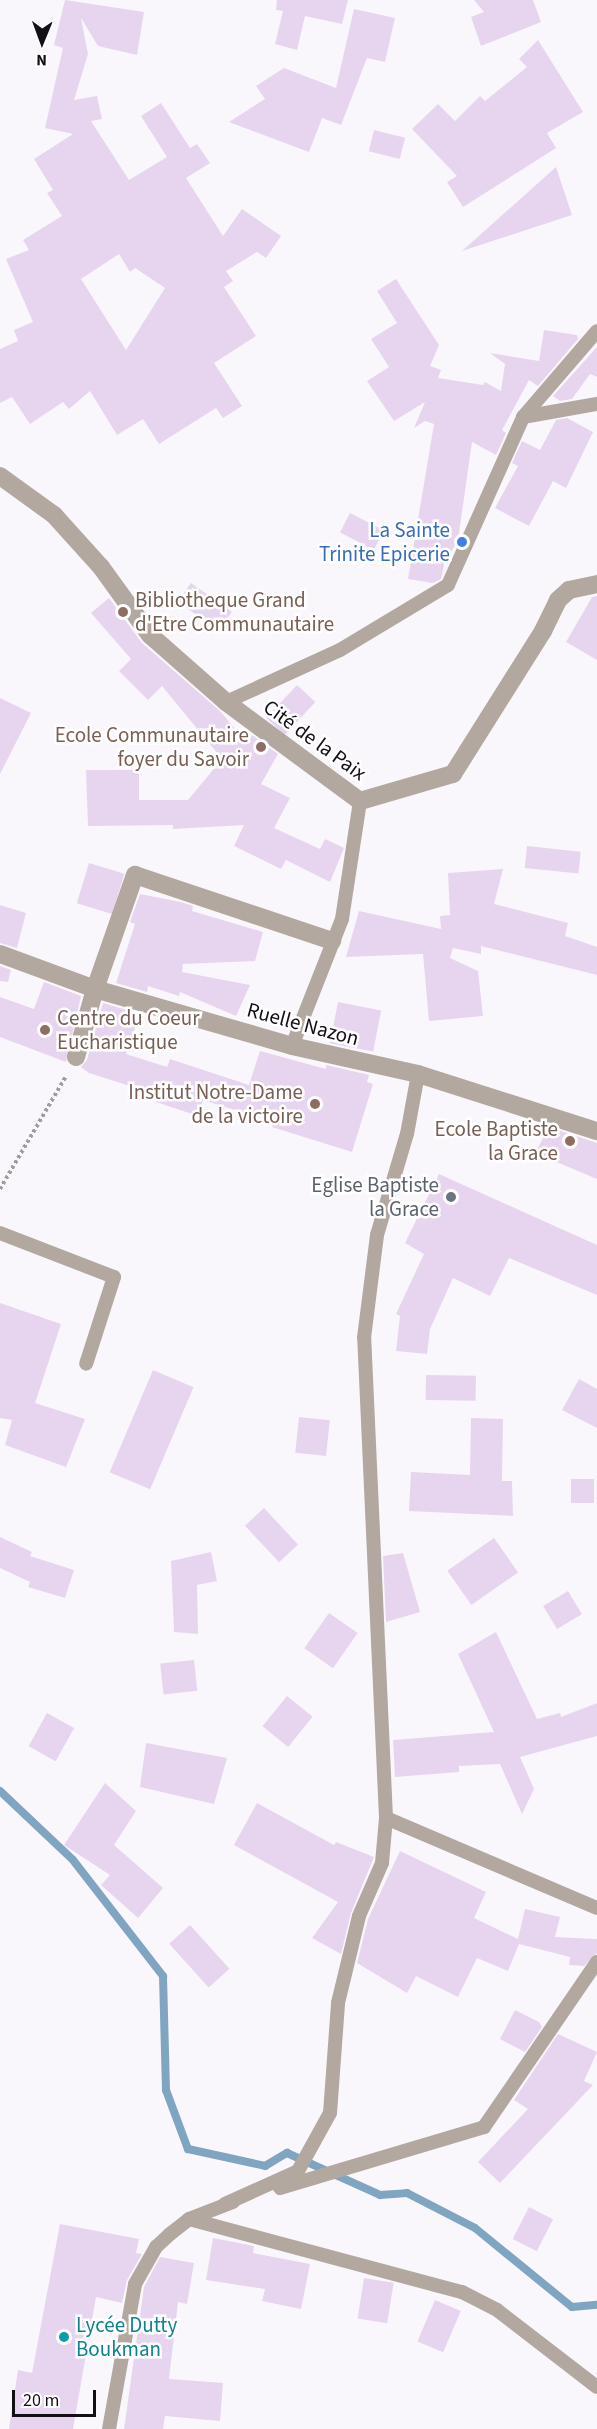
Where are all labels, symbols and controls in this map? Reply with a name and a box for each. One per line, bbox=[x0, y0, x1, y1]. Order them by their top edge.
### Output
north arrow bbox=[12, 12, 72, 72]
text: N bbox=[36, 49, 47, 71]
place label: La Sainte Trinite Epicerie bbox=[319, 517, 450, 567]
marker: La Sainte Trinite Epicerie bbox=[455, 535, 469, 549]
place label: Bibliotheque Grand d'Etre Communautaire bbox=[135, 587, 334, 637]
marker: Bibliotheque Grand d'Etre Communautaire bbox=[116, 605, 130, 619]
street label: Cité de la Paix bbox=[259, 694, 371, 786]
place label: Ecole Communautaire foyer du Savoir bbox=[55, 722, 249, 772]
marker: Ecole Communautaire foyer du Savoir bbox=[254, 740, 268, 754]
street label: Ruelle Nazon bbox=[244, 997, 362, 1051]
place label: Centre du Coeur Eucharistique bbox=[57, 1005, 199, 1055]
marker: Centre du Coeur Eucharistique bbox=[38, 1023, 52, 1037]
place label: Institut Notre-Dame de la victoire bbox=[128, 1079, 303, 1129]
marker: Institut Notre-Dame de la victoire bbox=[308, 1097, 322, 1111]
place label: Ecole Baptiste la Grace bbox=[435, 1116, 558, 1166]
marker: Ecole Baptiste la Grace bbox=[563, 1134, 577, 1148]
place label: Eglise Baptiste la Grace bbox=[311, 1172, 439, 1222]
marker: Eglise Baptiste la Grace bbox=[444, 1190, 458, 1204]
place label: Lycée Dutty Boukman bbox=[76, 2312, 177, 2362]
marker: Lycée Dutty Boukman bbox=[57, 2330, 71, 2344]
scale bar bbox=[15, 2378, 99, 2416]
text: 20 m bbox=[23, 2388, 59, 2413]

